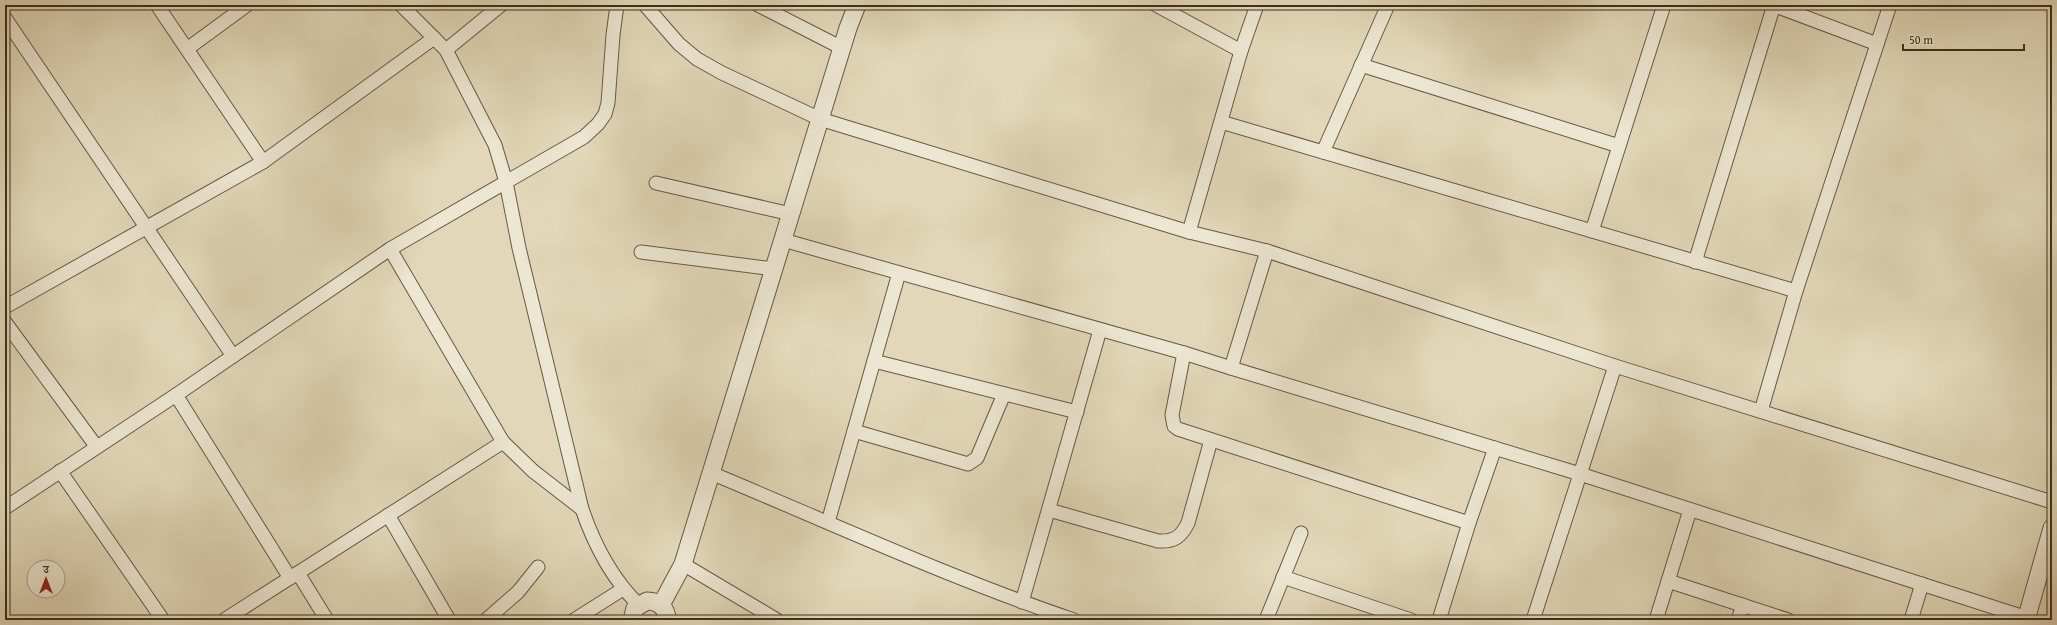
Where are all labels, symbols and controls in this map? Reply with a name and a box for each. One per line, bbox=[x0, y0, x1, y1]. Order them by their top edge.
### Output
scale bar bbox=[1903, 26, 2024, 52]
text: 50 m bbox=[1909, 31, 1933, 48]
north arrow bbox=[26, 559, 66, 599]
text: उ bbox=[42, 561, 50, 577]

